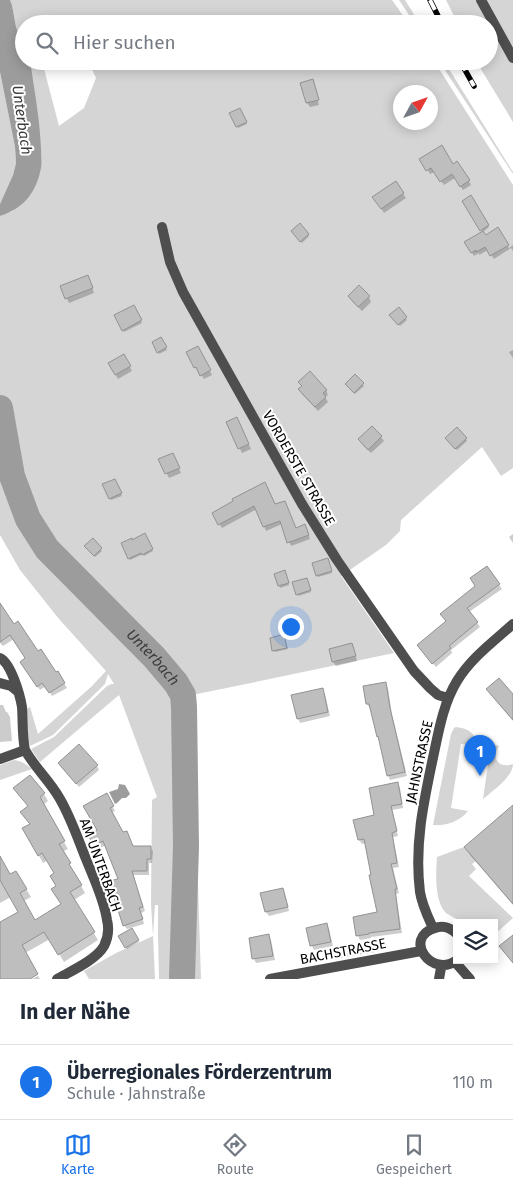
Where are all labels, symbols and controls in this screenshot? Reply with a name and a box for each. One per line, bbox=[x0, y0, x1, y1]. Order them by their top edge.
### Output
search box bbox=[15, 15, 498, 70]
icon: search bbox=[33, 29, 61, 57]
text: Hier suchen bbox=[73, 31, 176, 54]
water label: Unterbach bbox=[8, 84, 36, 156]
north arrow bbox=[393, 85, 438, 130]
street label: VORDERSTE STRASSE bbox=[259, 408, 338, 529]
your location bbox=[278, 614, 304, 640]
water label: Unterbach bbox=[123, 625, 183, 689]
street label: JAHNSTRASSE bbox=[402, 719, 437, 805]
pin: 1 bbox=[464, 735, 496, 776]
street label: AM UNTERBACH bbox=[76, 816, 125, 914]
map controls bbox=[453, 919, 498, 964]
button: layers bbox=[453, 919, 498, 964]
street label: BACHSTRASSE bbox=[299, 935, 388, 968]
text: In der Nähe bbox=[20, 999, 130, 1025]
text: Überregionales Förderzentrum bbox=[67, 1061, 332, 1084]
text: 1 bbox=[32, 1073, 40, 1092]
text: 110 m bbox=[452, 1073, 493, 1092]
text: Schule · Jahnstraße bbox=[67, 1084, 206, 1103]
tab: Karte bbox=[61, 1131, 95, 1178]
tab: Route bbox=[217, 1131, 254, 1178]
tab: Gespeichert bbox=[376, 1131, 452, 1178]

